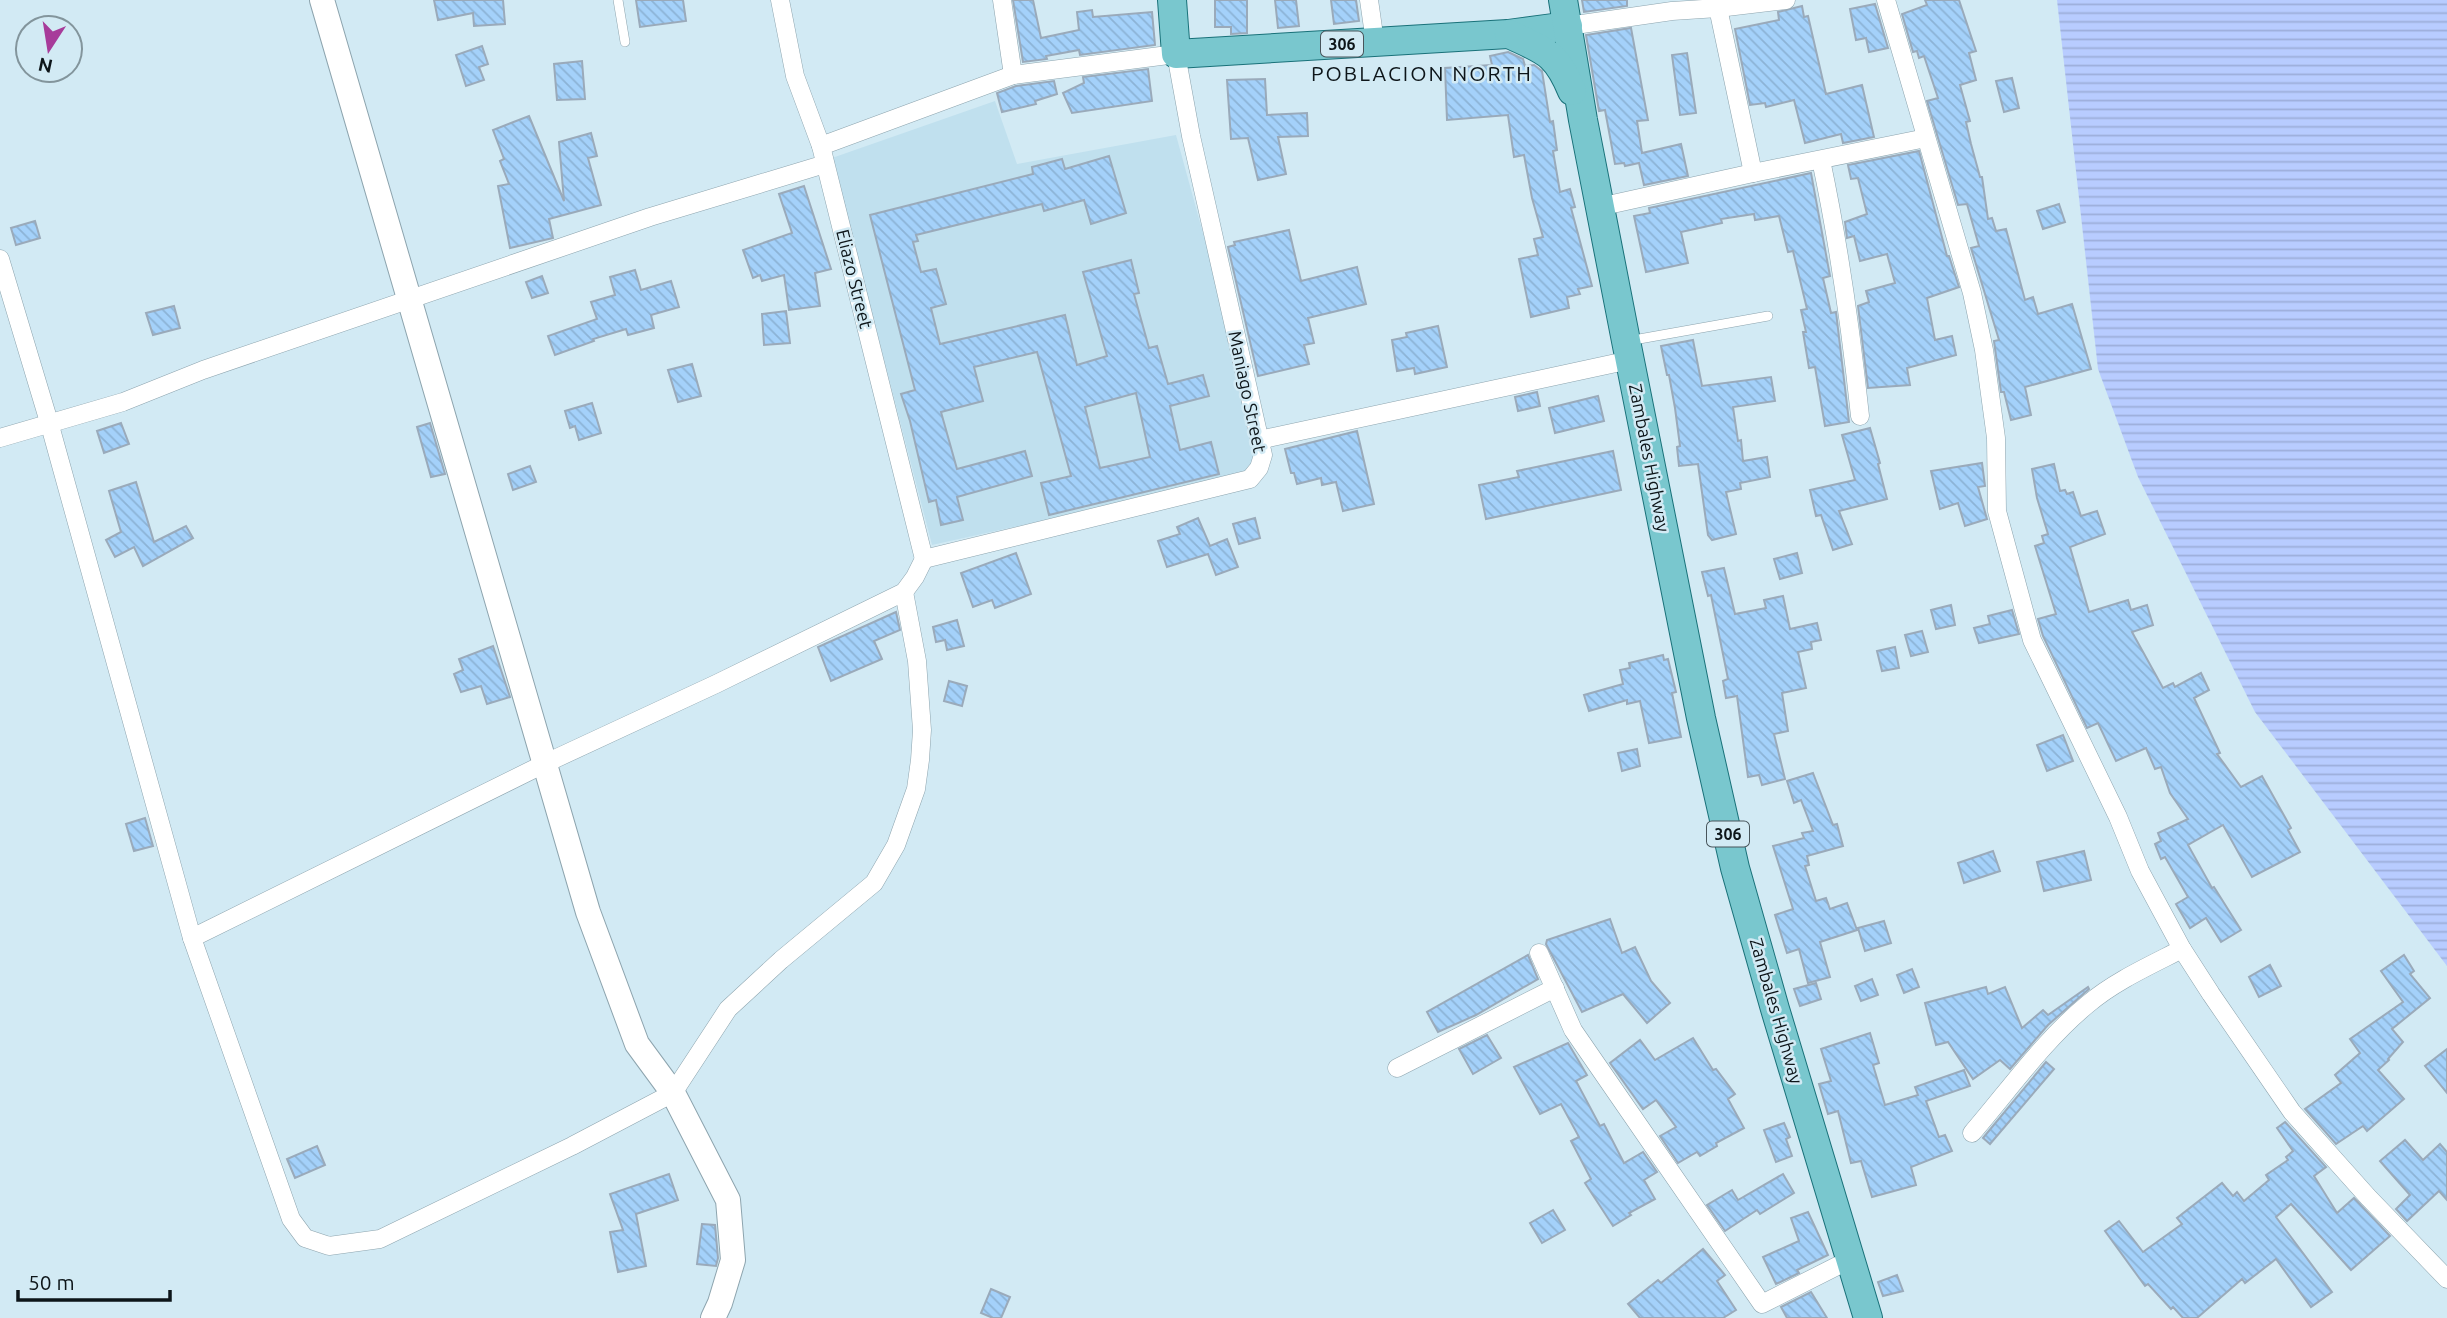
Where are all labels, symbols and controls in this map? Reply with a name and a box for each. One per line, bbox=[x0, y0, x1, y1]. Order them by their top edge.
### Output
north arrow bbox=[14, 14, 84, 84]
road number: 306 bbox=[1321, 32, 1363, 56]
text: N bbox=[36, 53, 55, 78]
district label: POBLACION NORTH bbox=[1311, 61, 1533, 85]
street label: Eliazo Street bbox=[833, 227, 877, 330]
street label: Maniago Street bbox=[1225, 329, 1271, 455]
street label: Zambales Highway bbox=[1626, 382, 1674, 534]
road number: 306 bbox=[1707, 821, 1749, 846]
street label: Zambales Highway bbox=[1747, 936, 1807, 1086]
scale bar bbox=[18, 1258, 170, 1302]
text: 50 m bbox=[28, 1270, 75, 1294]

